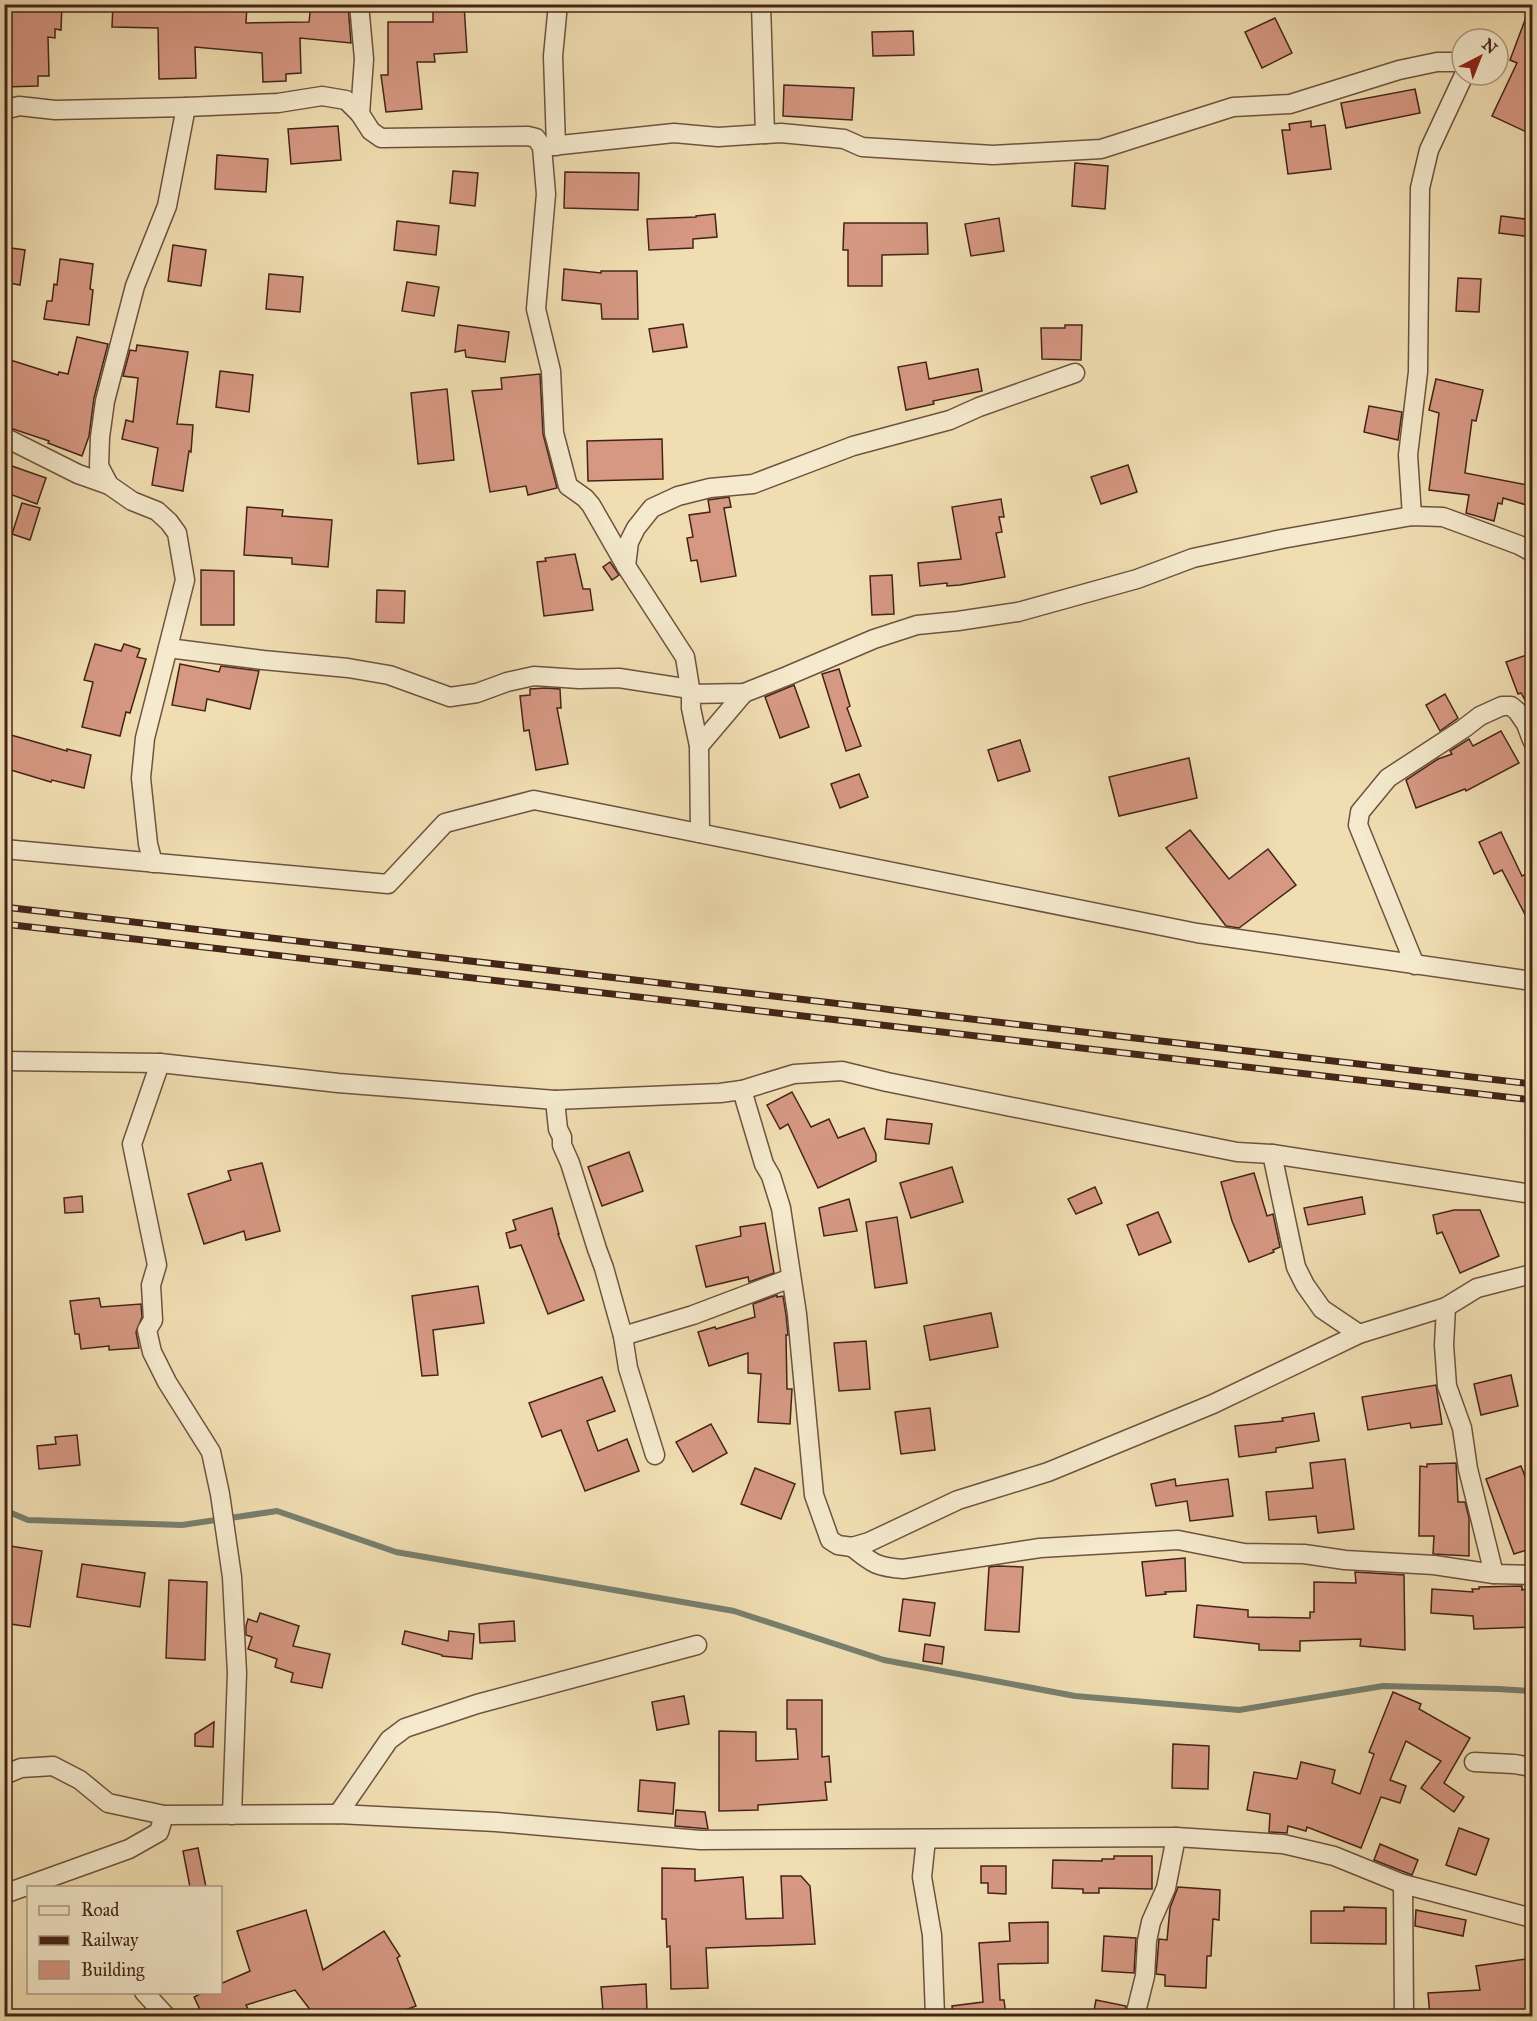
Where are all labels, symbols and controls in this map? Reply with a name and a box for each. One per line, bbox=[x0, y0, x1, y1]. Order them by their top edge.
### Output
north arrow bbox=[1450, 27, 1510, 87]
text: N bbox=[1478, 35, 1501, 58]
legend bbox=[27, 1886, 222, 1994]
text: Road bbox=[81, 1899, 119, 1921]
text: Railway bbox=[81, 1929, 139, 1951]
text: Building bbox=[81, 1959, 145, 1982]

